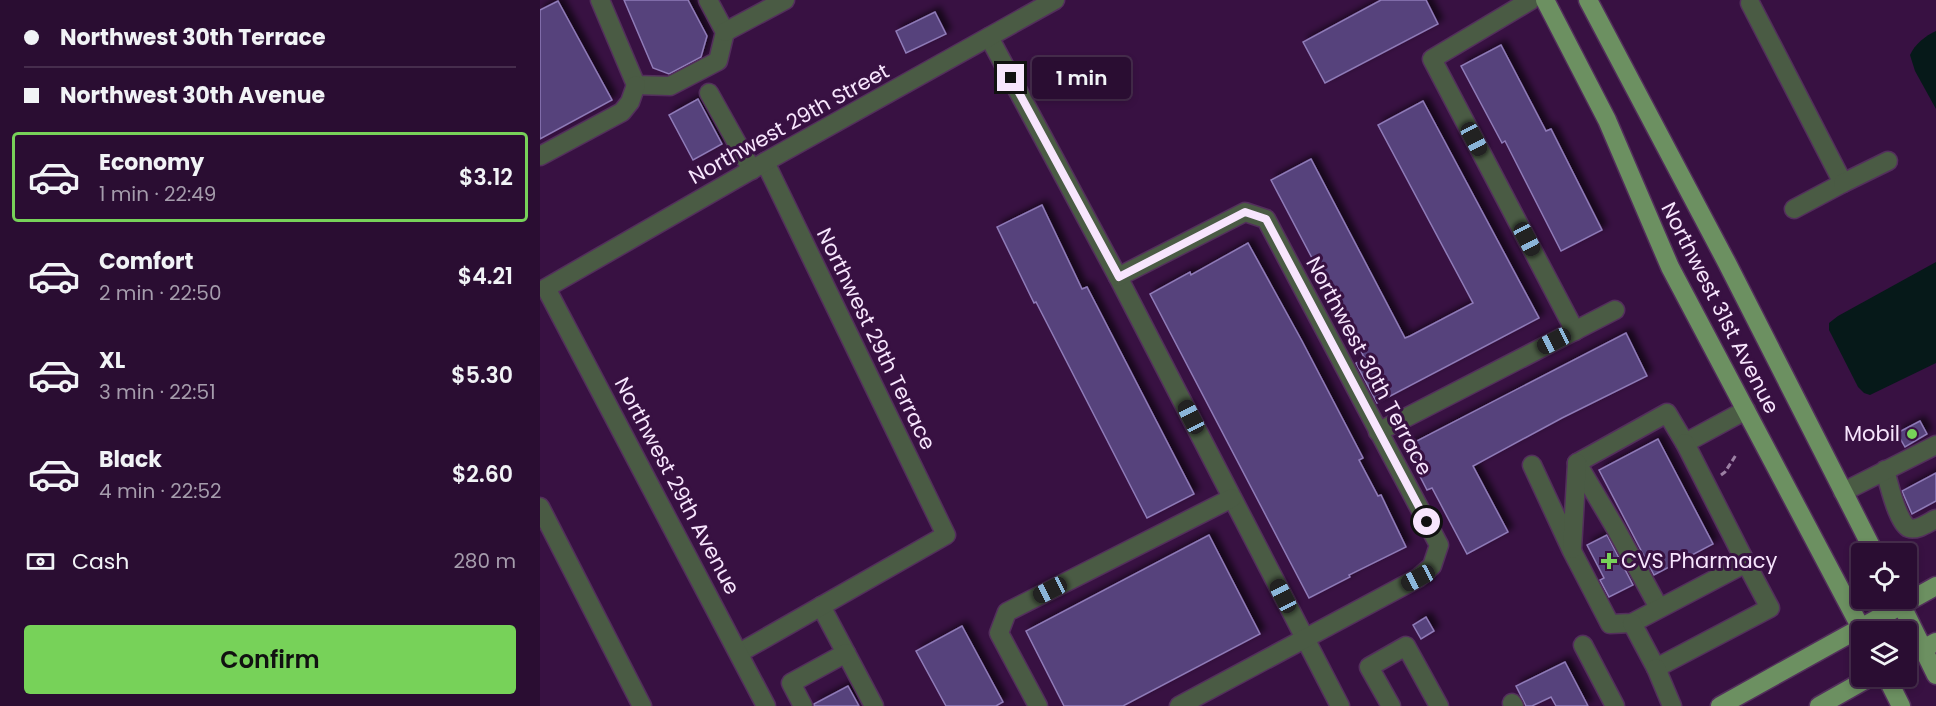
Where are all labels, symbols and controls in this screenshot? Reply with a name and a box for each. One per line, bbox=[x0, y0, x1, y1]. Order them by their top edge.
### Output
text: Northwest 30th Terrace bbox=[60, 22, 325, 53]
street label: Northwest 29th Street bbox=[683, 56, 894, 191]
callout: 1 min bbox=[1032, 57, 1131, 99]
route end bbox=[997, 64, 1024, 91]
text: 1 min bbox=[1056, 64, 1107, 92]
text: Northwest 30th Avenue bbox=[60, 80, 325, 111]
car bbox=[1458, 119, 1490, 159]
text: Economy bbox=[99, 147, 204, 178]
icon: car bbox=[27, 150, 81, 204]
text: $3.12 bbox=[459, 162, 513, 193]
text: 1 min · 22:49 bbox=[99, 180, 216, 208]
street label: Northwest 31st Avenue bbox=[1654, 197, 1786, 418]
car bbox=[1511, 219, 1543, 259]
street label: Northwest 29th Terrace bbox=[810, 223, 943, 455]
text: Comfort bbox=[99, 246, 193, 277]
icon: car bbox=[27, 249, 81, 303]
street label: Northwest 30th Terrace bbox=[1299, 251, 1439, 480]
text: $4.21 bbox=[458, 261, 513, 292]
text: 2 min · 22:50 bbox=[99, 279, 221, 307]
car bbox=[1534, 325, 1574, 357]
text: XL bbox=[99, 345, 125, 376]
icon: car bbox=[27, 348, 81, 402]
text: $5.30 bbox=[451, 360, 513, 391]
street label: Northwest 29th Avenue bbox=[608, 372, 747, 600]
text: 3 min · 22:51 bbox=[99, 378, 216, 406]
car bbox=[1175, 397, 1207, 437]
place label: Mobil bbox=[1844, 419, 1900, 448]
marker: Mobil bbox=[1905, 427, 1919, 441]
text: Black bbox=[99, 444, 162, 475]
icon: car bbox=[27, 447, 81, 501]
text: $2.60 bbox=[452, 459, 513, 490]
text: 4 min · 22:52 bbox=[99, 477, 221, 505]
route start bbox=[1413, 508, 1440, 535]
map controls bbox=[1851, 543, 1917, 687]
button: locate bbox=[1851, 543, 1917, 609]
icon: cash bbox=[24, 545, 57, 578]
text: Cash bbox=[72, 546, 129, 577]
place label: CVS Pharmacy bbox=[1621, 546, 1778, 575]
text: 280 m bbox=[453, 547, 516, 575]
marker: CVS Pharmacy bbox=[1602, 554, 1616, 568]
car bbox=[1398, 562, 1438, 594]
car bbox=[1030, 574, 1070, 606]
car bbox=[1267, 576, 1299, 616]
button: layers bbox=[1851, 621, 1917, 687]
button: Confirm bbox=[24, 625, 516, 694]

